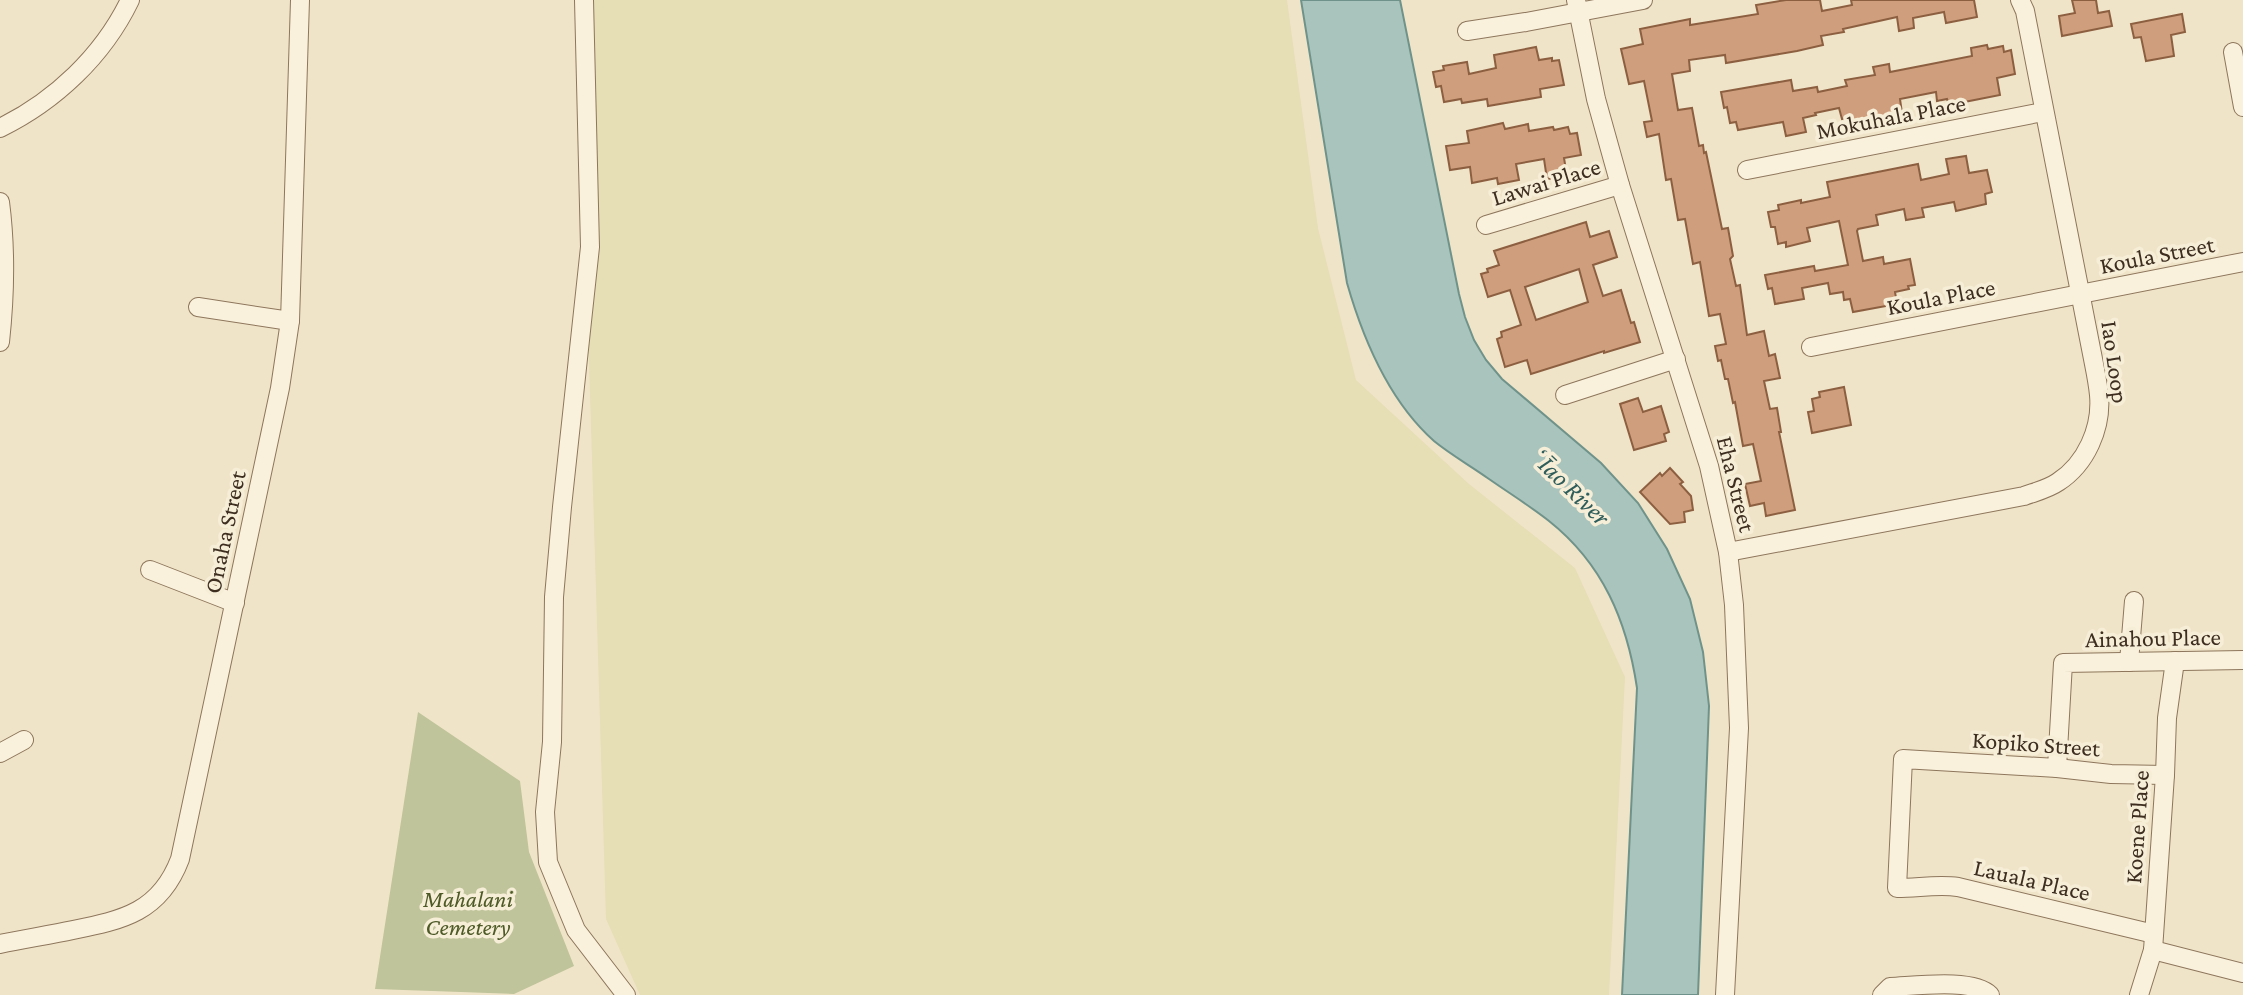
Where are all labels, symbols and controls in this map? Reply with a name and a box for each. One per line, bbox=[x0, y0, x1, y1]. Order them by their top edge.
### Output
street label: Mokuhala Place bbox=[1814, 89, 1968, 144]
street label: Lawai Place bbox=[1488, 152, 1603, 211]
street label: Koula Street bbox=[2097, 230, 2218, 279]
street label: Koula Place bbox=[1884, 273, 1997, 320]
street label: Iao Loop bbox=[2096, 319, 2135, 405]
street label: Eha Street bbox=[1712, 433, 1762, 536]
water label: ʻĪao River bbox=[1522, 439, 1616, 532]
street label: Onaha Street bbox=[198, 467, 251, 596]
street label: Ainahou Place bbox=[2085, 623, 2221, 652]
street label: Kopiko Street bbox=[1971, 726, 2102, 762]
street label: Koene Place bbox=[2119, 769, 2154, 885]
street label: Lauala Place bbox=[1971, 853, 2093, 906]
park label: Mahalani Cemetery bbox=[422, 885, 513, 940]

